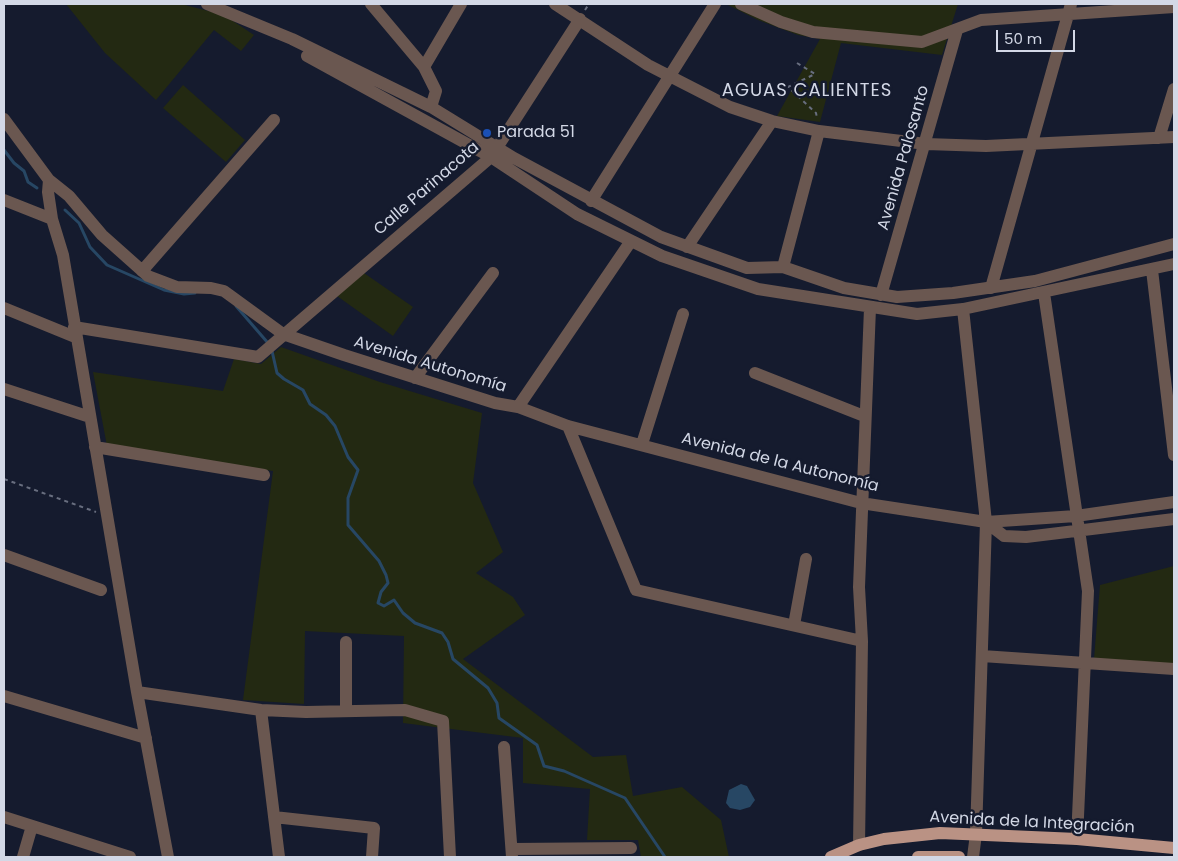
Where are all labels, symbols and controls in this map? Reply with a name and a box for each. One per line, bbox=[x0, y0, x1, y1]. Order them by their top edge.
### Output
scale bar bbox=[998, 20, 1077, 52]
text: 50 m bbox=[1004, 28, 1042, 49]
district label: AGUAS CALIENTES bbox=[720, 80, 894, 102]
street label: Avenida Palosanto bbox=[874, 84, 934, 232]
place label: Parada 51 bbox=[497, 123, 575, 143]
marker: Parada 51 bbox=[481, 127, 493, 139]
street label: Calle Parinacota bbox=[371, 138, 483, 240]
street label: Avenida Autonomía bbox=[351, 333, 509, 397]
street label: Avenida de la Autonomía bbox=[679, 429, 881, 497]
street label: Avenida de la Integración bbox=[929, 808, 1135, 838]

